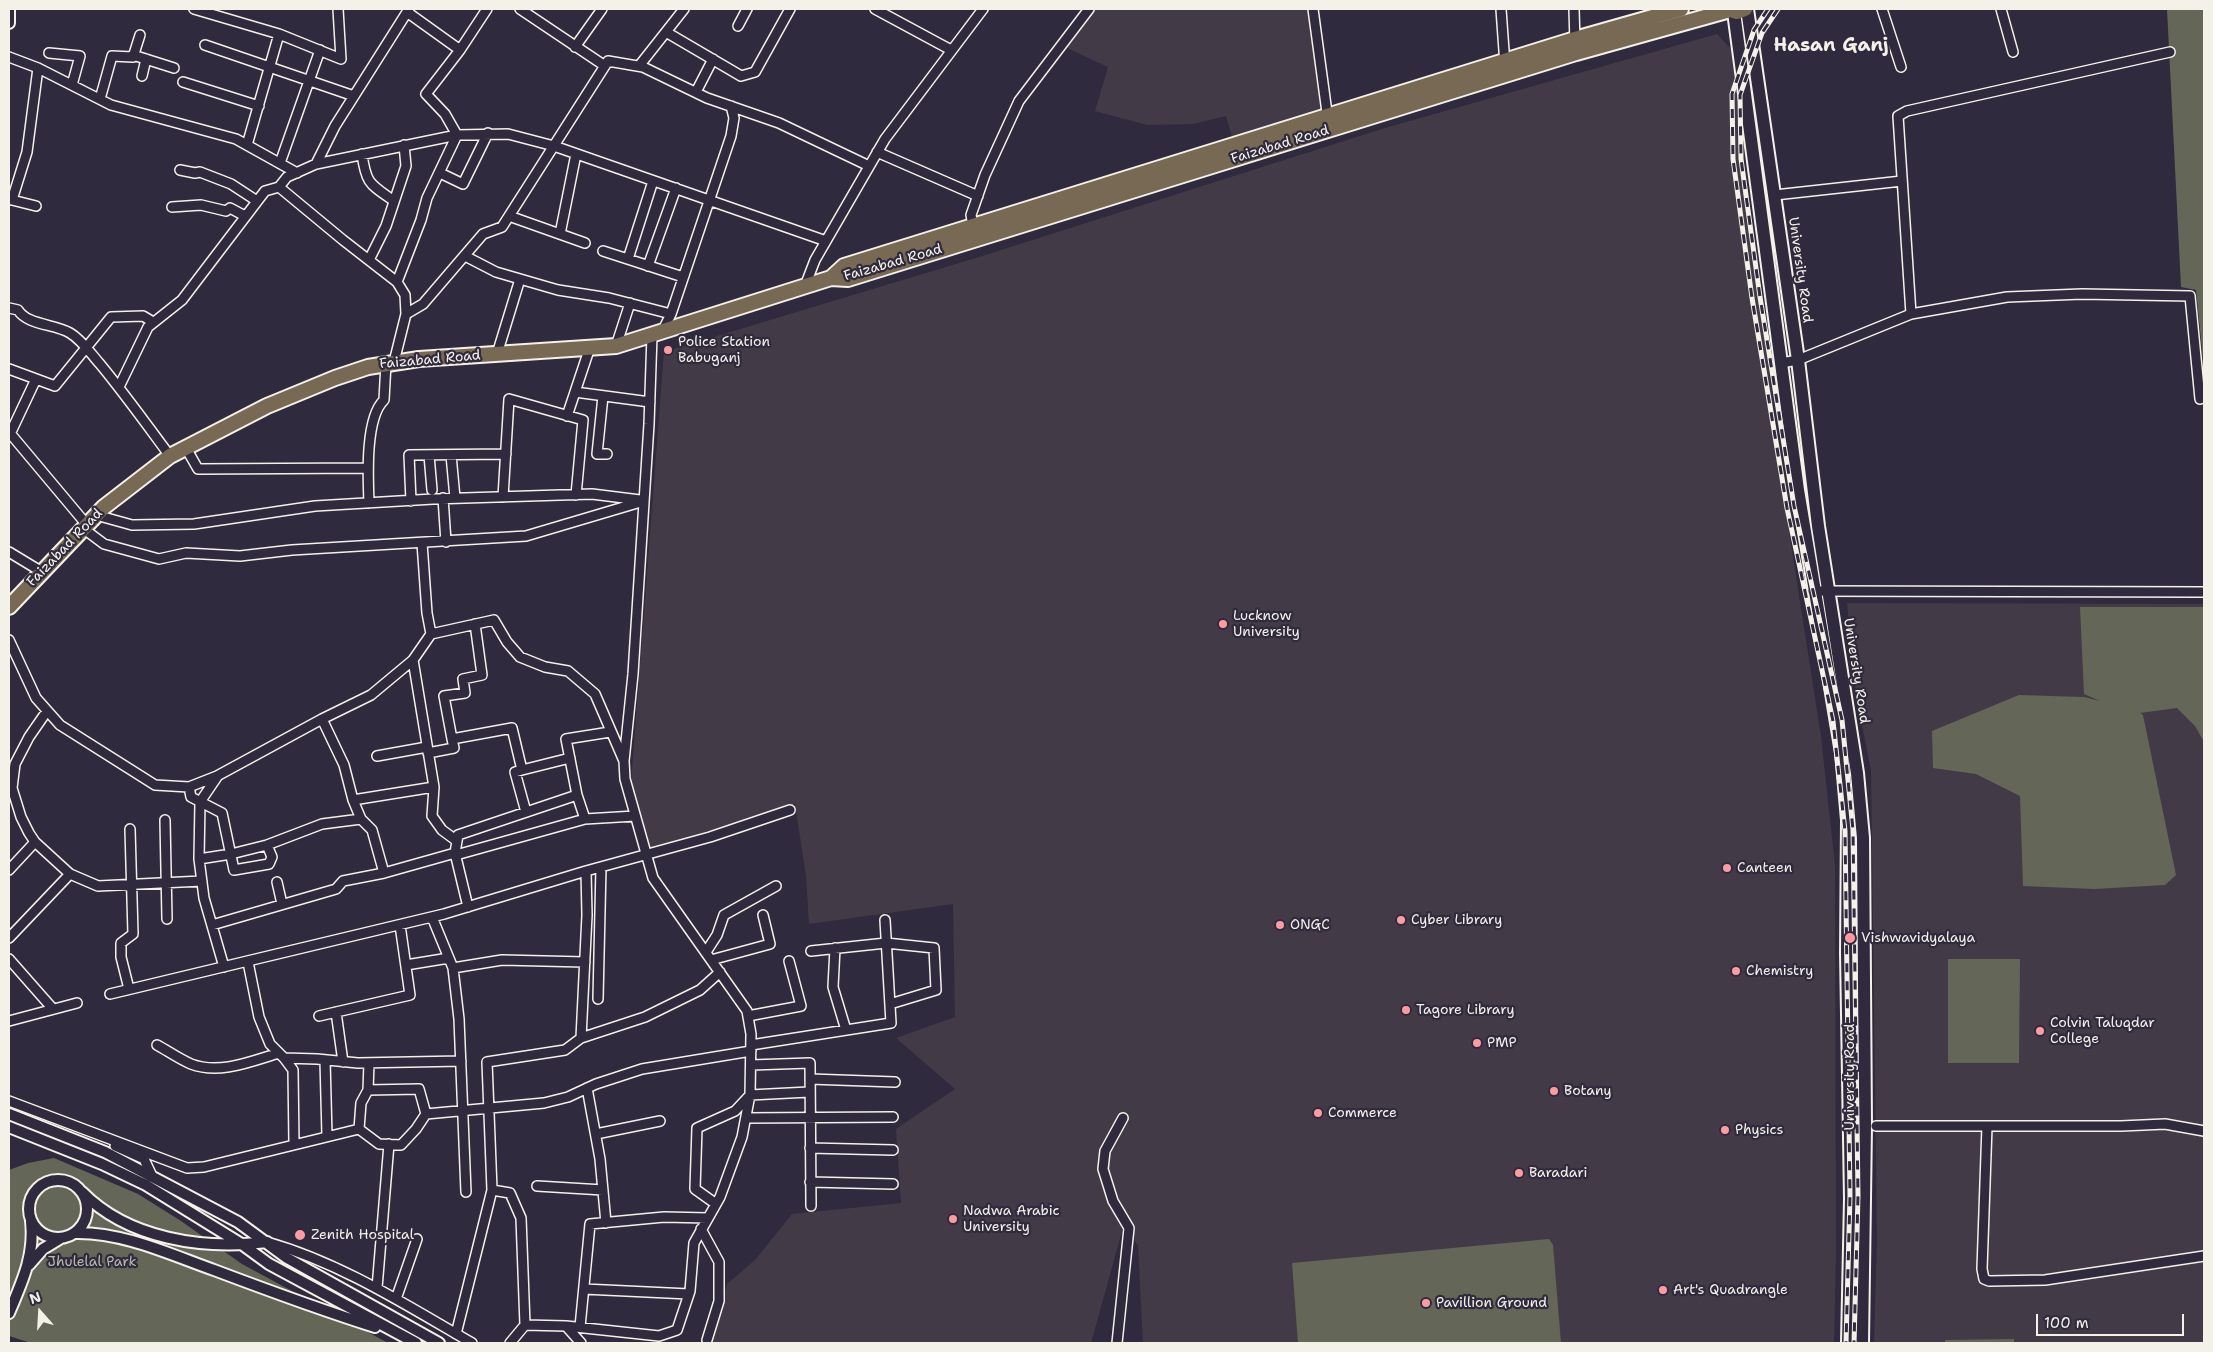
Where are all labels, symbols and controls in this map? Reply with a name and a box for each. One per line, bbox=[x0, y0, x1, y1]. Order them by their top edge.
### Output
district label: Hasan Ganj bbox=[1774, 35, 1888, 57]
street label: Faizabad Road bbox=[1229, 122, 1331, 168]
street label: University Road bbox=[1784, 216, 1816, 324]
street label: Faizabad Road bbox=[842, 241, 944, 285]
place label: Police Station Babuganj bbox=[678, 334, 770, 367]
marker: Police Station Babuganj bbox=[662, 344, 674, 356]
street label: Faizabad Road bbox=[379, 347, 481, 373]
street label: Faizabad Road bbox=[24, 506, 106, 590]
place label: Lucknow University bbox=[1233, 608, 1300, 640]
street label: University Road bbox=[1839, 617, 1873, 725]
marker: Lucknow University bbox=[1217, 618, 1229, 630]
place label: Canteen bbox=[1737, 860, 1792, 876]
marker: Canteen bbox=[1721, 862, 1733, 874]
place label: Cyber Library bbox=[1411, 912, 1502, 928]
marker: Cyber Library bbox=[1395, 914, 1407, 926]
place label: ONGC bbox=[1290, 917, 1330, 933]
marker: ONGC bbox=[1274, 919, 1286, 931]
place label: Vishwavidyalaya bbox=[1861, 930, 1975, 946]
marker: Vishwavidyalaya bbox=[1843, 931, 1857, 945]
place label: Chemistry bbox=[1746, 963, 1813, 979]
marker: Chemistry bbox=[1730, 965, 1742, 977]
place label: Tagore Library bbox=[1416, 1002, 1515, 1018]
marker: Tagore Library bbox=[1400, 1004, 1412, 1016]
place label: Colvin Taluqdar College bbox=[2050, 1015, 2155, 1048]
street label: University Road bbox=[1842, 1024, 1858, 1130]
marker: Colvin Taluqdar College bbox=[2034, 1025, 2046, 1037]
place label: PMP bbox=[1487, 1035, 1517, 1051]
marker: PMP bbox=[1471, 1037, 1483, 1049]
place label: Botany bbox=[1564, 1083, 1612, 1099]
marker: Botany bbox=[1548, 1085, 1560, 1097]
place label: Commerce bbox=[1328, 1105, 1397, 1121]
marker: Commerce bbox=[1312, 1107, 1324, 1119]
place label: Physics bbox=[1735, 1122, 1783, 1138]
marker: Physics bbox=[1719, 1124, 1731, 1136]
place label: Baradari bbox=[1529, 1165, 1587, 1181]
marker: Baradari bbox=[1513, 1167, 1525, 1179]
place label: Nadwa Arabic University bbox=[963, 1203, 1059, 1236]
marker: Nadwa Arabic University bbox=[947, 1213, 959, 1225]
place label: Zenith Hospital bbox=[311, 1227, 414, 1243]
marker: Zenith Hospital bbox=[293, 1228, 307, 1242]
park label: Jhulelal Park bbox=[48, 1254, 136, 1270]
place label: Art's Quadrangle bbox=[1673, 1282, 1788, 1298]
marker: Art's Quadrangle bbox=[1657, 1284, 1669, 1296]
north arrow bbox=[15, 1287, 65, 1337]
text: N bbox=[27, 1288, 43, 1308]
place label: Pavillion Ground bbox=[1436, 1295, 1547, 1311]
marker: Pavillion Ground bbox=[1420, 1297, 1432, 1309]
scale bar bbox=[2038, 1304, 2186, 1336]
text: 100 m bbox=[2044, 1313, 2089, 1333]

